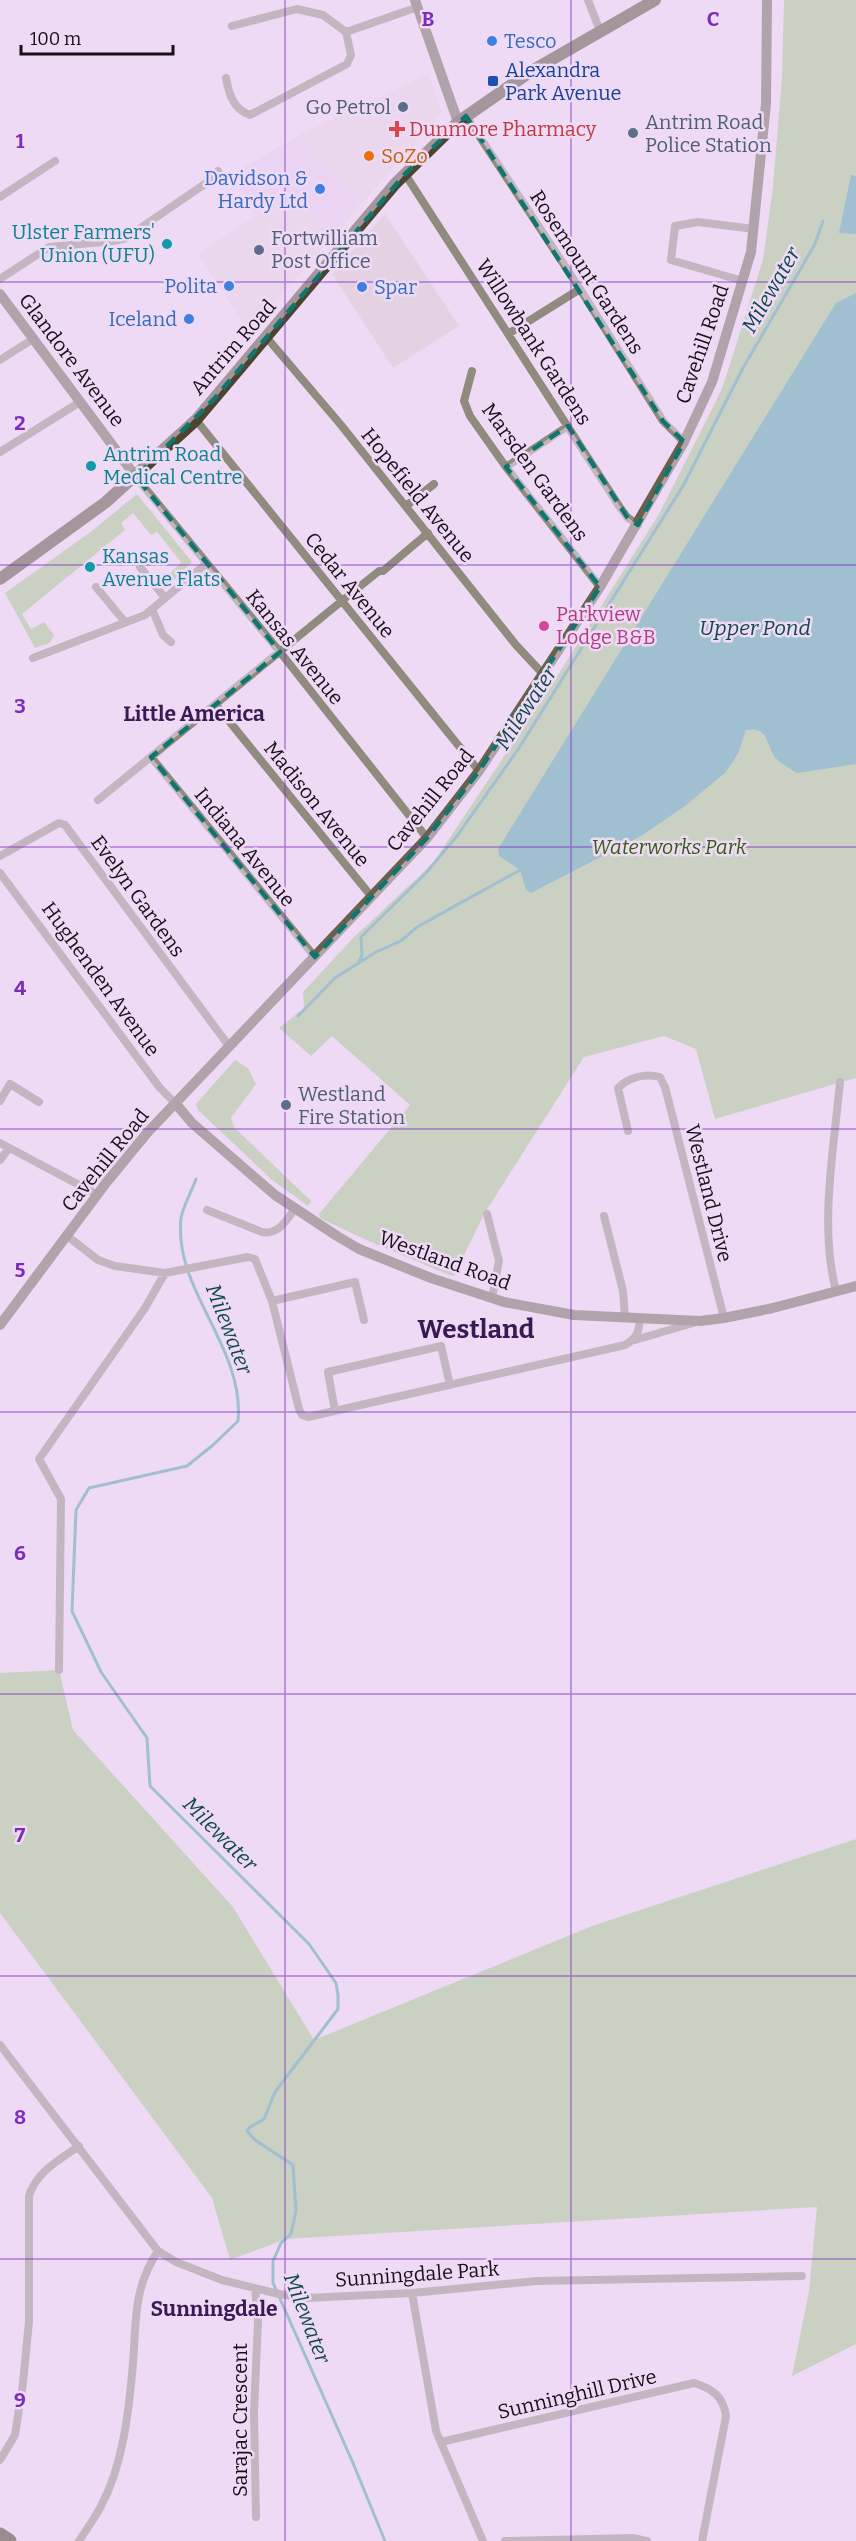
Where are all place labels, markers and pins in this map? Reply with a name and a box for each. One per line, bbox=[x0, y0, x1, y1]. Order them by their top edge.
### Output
place label: Tesco bbox=[504, 29, 557, 53]
marker: Tesco bbox=[485, 34, 499, 48]
place label: Alexandra Park Avenue bbox=[505, 58, 622, 105]
marker: Alexandra Park Avenue bbox=[486, 74, 500, 88]
place label: Go Petrol bbox=[305, 95, 391, 119]
marker: Go Petrol bbox=[396, 100, 410, 114]
place label: Antrim Road Police Station bbox=[645, 110, 772, 157]
place label: Dunmore Pharmacy bbox=[409, 117, 597, 141]
marker: Dunmore Pharmacy bbox=[390, 122, 404, 136]
marker: Antrim Road Police Station bbox=[626, 126, 640, 140]
place label: SoZo bbox=[381, 144, 428, 168]
marker: SoZo bbox=[362, 149, 376, 163]
place label: Davidson & Hardy Ltd bbox=[204, 166, 308, 213]
marker: Davidson & Hardy Ltd bbox=[313, 182, 327, 196]
place label: Ulster Farmers' Union (UFU) bbox=[12, 220, 155, 267]
place label: Fortwilliam Post Office bbox=[271, 226, 378, 273]
marker: Ulster Farmers' Union (UFU) bbox=[160, 237, 174, 251]
marker: Fortwilliam Post Office bbox=[252, 243, 266, 257]
place label: Polita bbox=[164, 274, 217, 298]
place label: Spar bbox=[374, 275, 417, 299]
marker: Polita bbox=[222, 279, 236, 293]
marker: Spar bbox=[355, 280, 369, 294]
place label: Iceland bbox=[109, 307, 177, 331]
marker: Iceland bbox=[182, 312, 196, 326]
place label: Antrim Road Medical Centre bbox=[103, 442, 242, 489]
marker: Antrim Road Medical Centre bbox=[84, 459, 98, 473]
place label: Kansas Avenue Flats bbox=[102, 544, 220, 591]
marker: Kansas Avenue Flats bbox=[83, 560, 97, 574]
place label: Parkview Lodge B&B bbox=[556, 602, 656, 649]
marker: Parkview Lodge B&B bbox=[537, 619, 551, 633]
place label: Westland Fire Station bbox=[298, 1082, 406, 1129]
marker: Westland Fire Station bbox=[279, 1098, 293, 1112]

